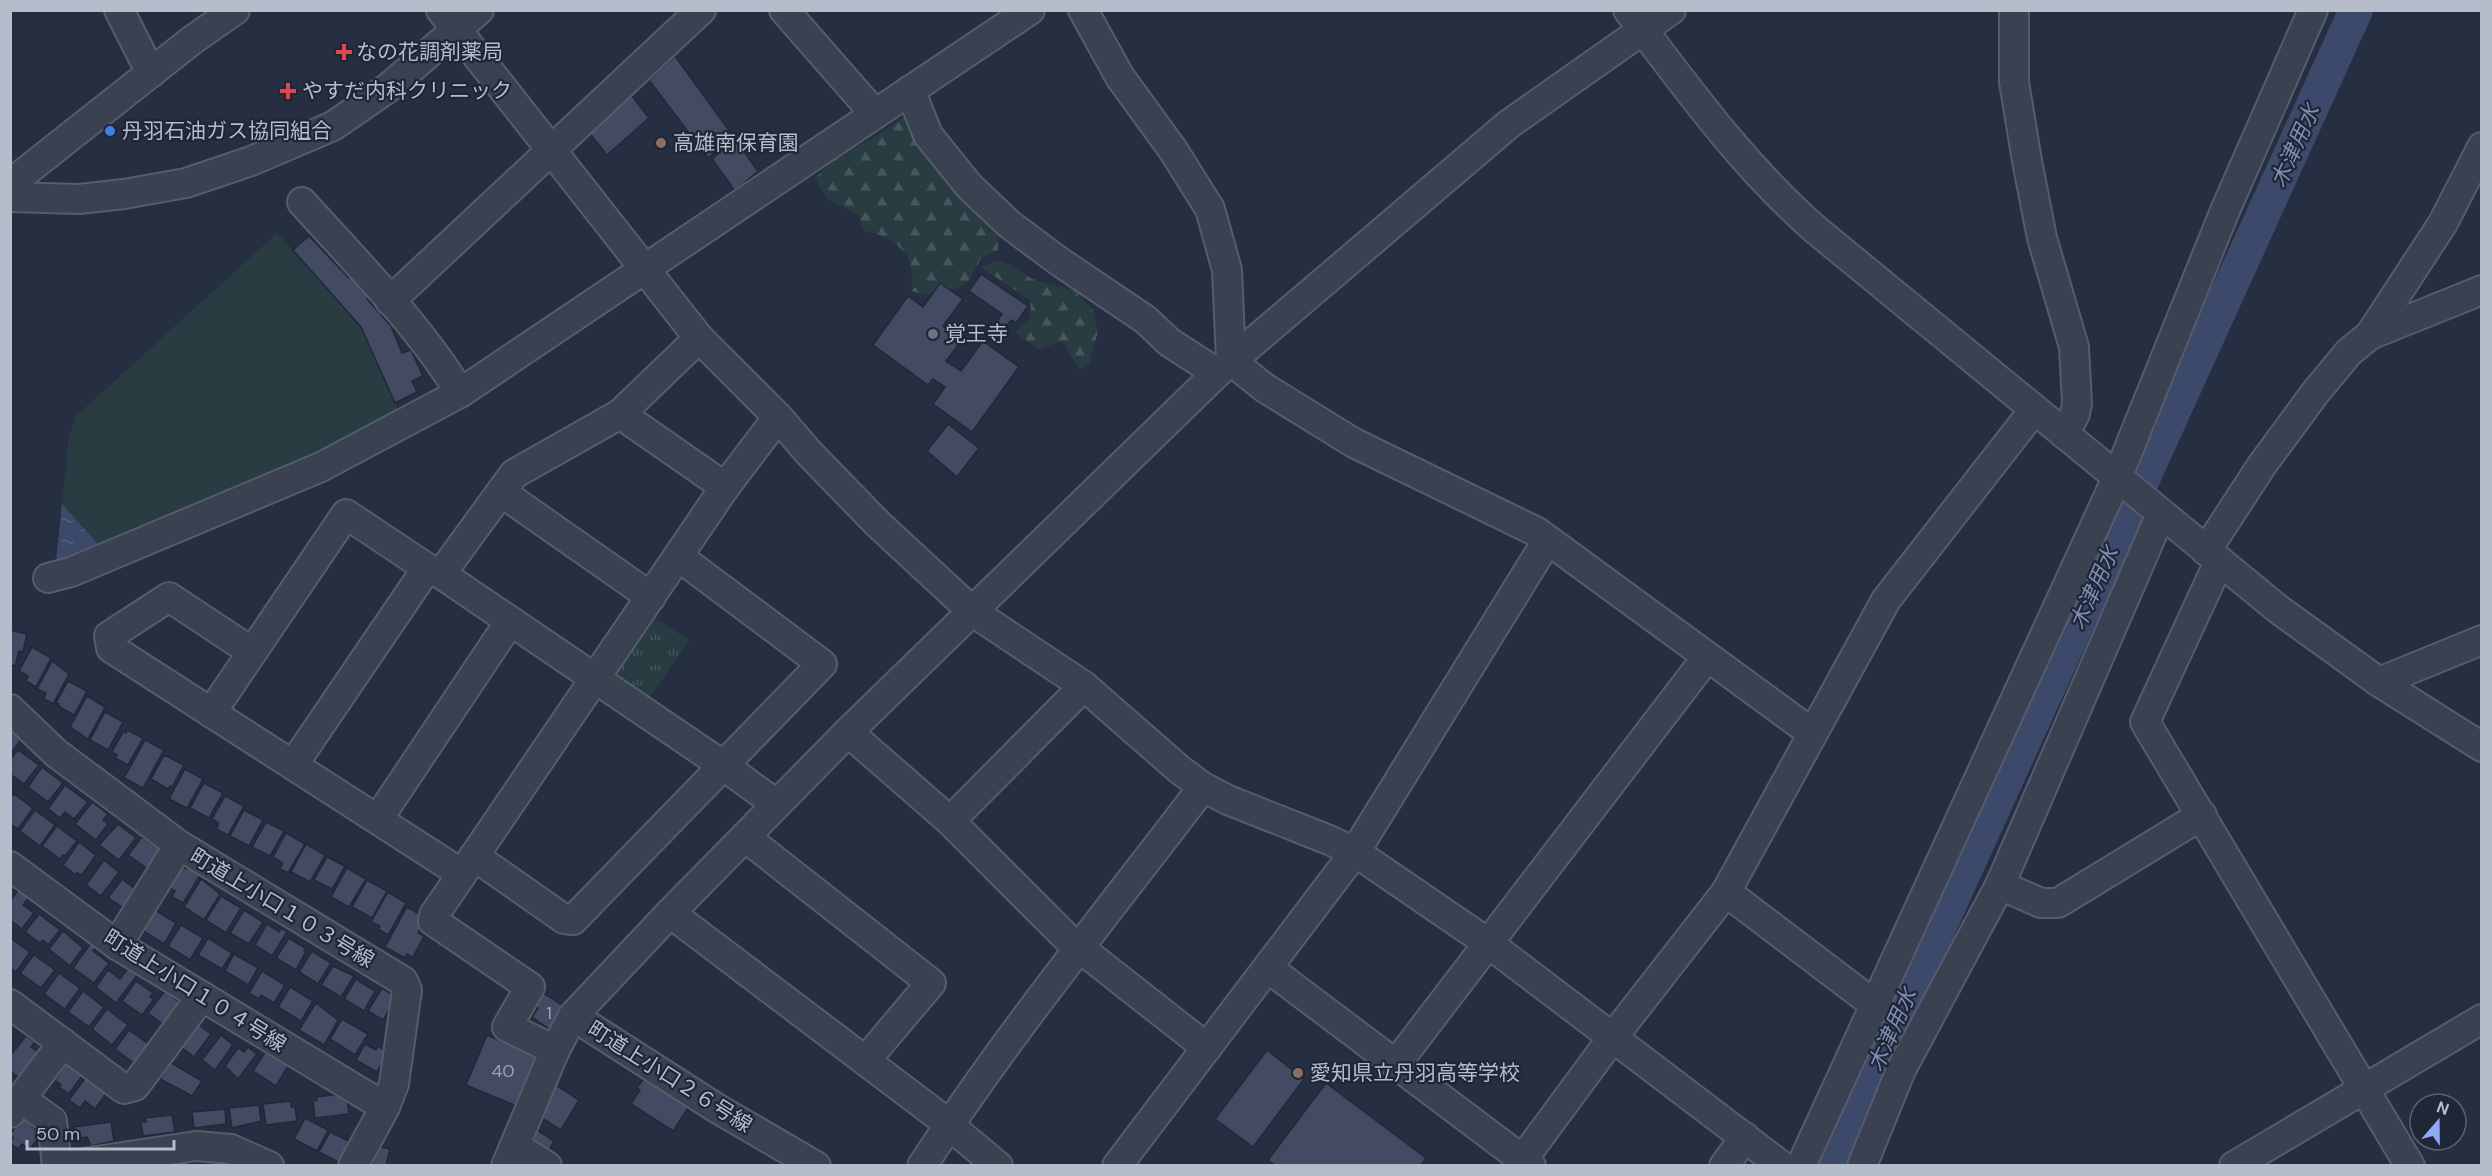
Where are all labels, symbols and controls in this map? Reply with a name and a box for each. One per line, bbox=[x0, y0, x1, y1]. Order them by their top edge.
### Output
place label: なの花調剤薬局 bbox=[356, 38, 503, 66]
marker: なの花調剤薬局 bbox=[337, 45, 351, 59]
place label: やすだ内科クリニック bbox=[302, 77, 512, 105]
marker: やすだ内科クリニック bbox=[279, 82, 297, 100]
water label: 木津用水 bbox=[2264, 98, 2327, 192]
place label: 丹羽石油ガス協同組合 bbox=[122, 117, 332, 145]
marker: 丹羽石油ガス協同組合 bbox=[103, 124, 117, 138]
place label: 高雄南保育園 bbox=[673, 129, 799, 157]
marker: 高雄南保育園 bbox=[654, 136, 668, 150]
place label: 覚王寺 bbox=[945, 320, 1008, 348]
marker: 覚王寺 bbox=[926, 327, 940, 341]
water label: 木津用水 bbox=[2063, 540, 2126, 634]
street label: 町道上小口１０３号線 bbox=[185, 842, 379, 974]
street label: 町道上小口１０４号線 bbox=[99, 923, 291, 1059]
water label: 木津用水 bbox=[1861, 982, 1924, 1076]
house number: 1 bbox=[546, 1001, 552, 1025]
street label: 町道上小口２６号線 bbox=[582, 1015, 758, 1139]
house number: 40 bbox=[491, 1059, 515, 1083]
place label: 愛知県立丹羽高等学校 bbox=[1310, 1059, 1520, 1087]
marker: 愛知県立丹羽高等学校 bbox=[1291, 1066, 1305, 1080]
north arrow bbox=[2408, 1092, 2468, 1152]
text: N bbox=[2434, 1097, 2452, 1120]
scale bar bbox=[27, 1113, 174, 1151]
text: 50 m bbox=[36, 1122, 80, 1146]

